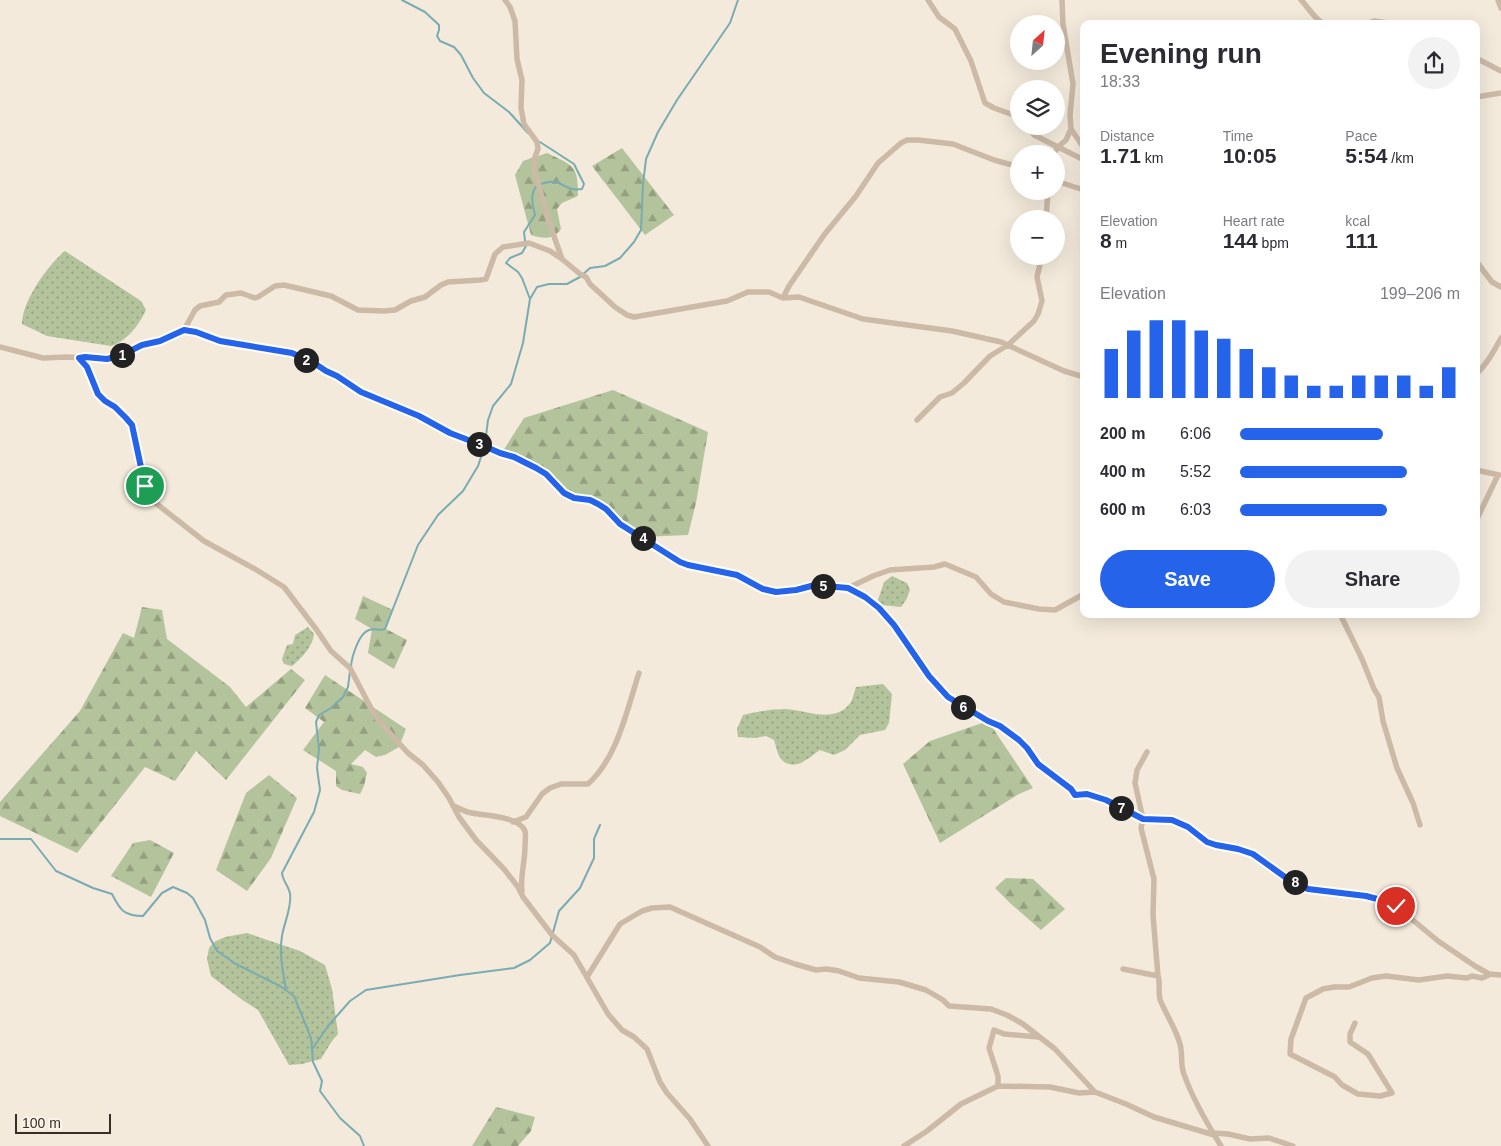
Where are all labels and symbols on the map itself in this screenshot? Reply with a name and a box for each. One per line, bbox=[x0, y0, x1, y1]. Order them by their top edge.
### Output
north arrow bbox=[1010, 15, 1065, 70]
pin: 1 bbox=[110, 342, 134, 368]
pin: 2 bbox=[294, 348, 318, 372]
pin: 3 bbox=[466, 432, 492, 456]
pin bbox=[124, 465, 166, 507]
pin: 4 bbox=[630, 526, 656, 550]
pin: 5 bbox=[810, 574, 836, 598]
pin: 6 bbox=[950, 694, 976, 720]
pin: 7 bbox=[1108, 796, 1134, 820]
pin: 8 bbox=[1282, 870, 1308, 894]
pin bbox=[1375, 885, 1417, 927]
scale bar bbox=[15, 1111, 111, 1134]

